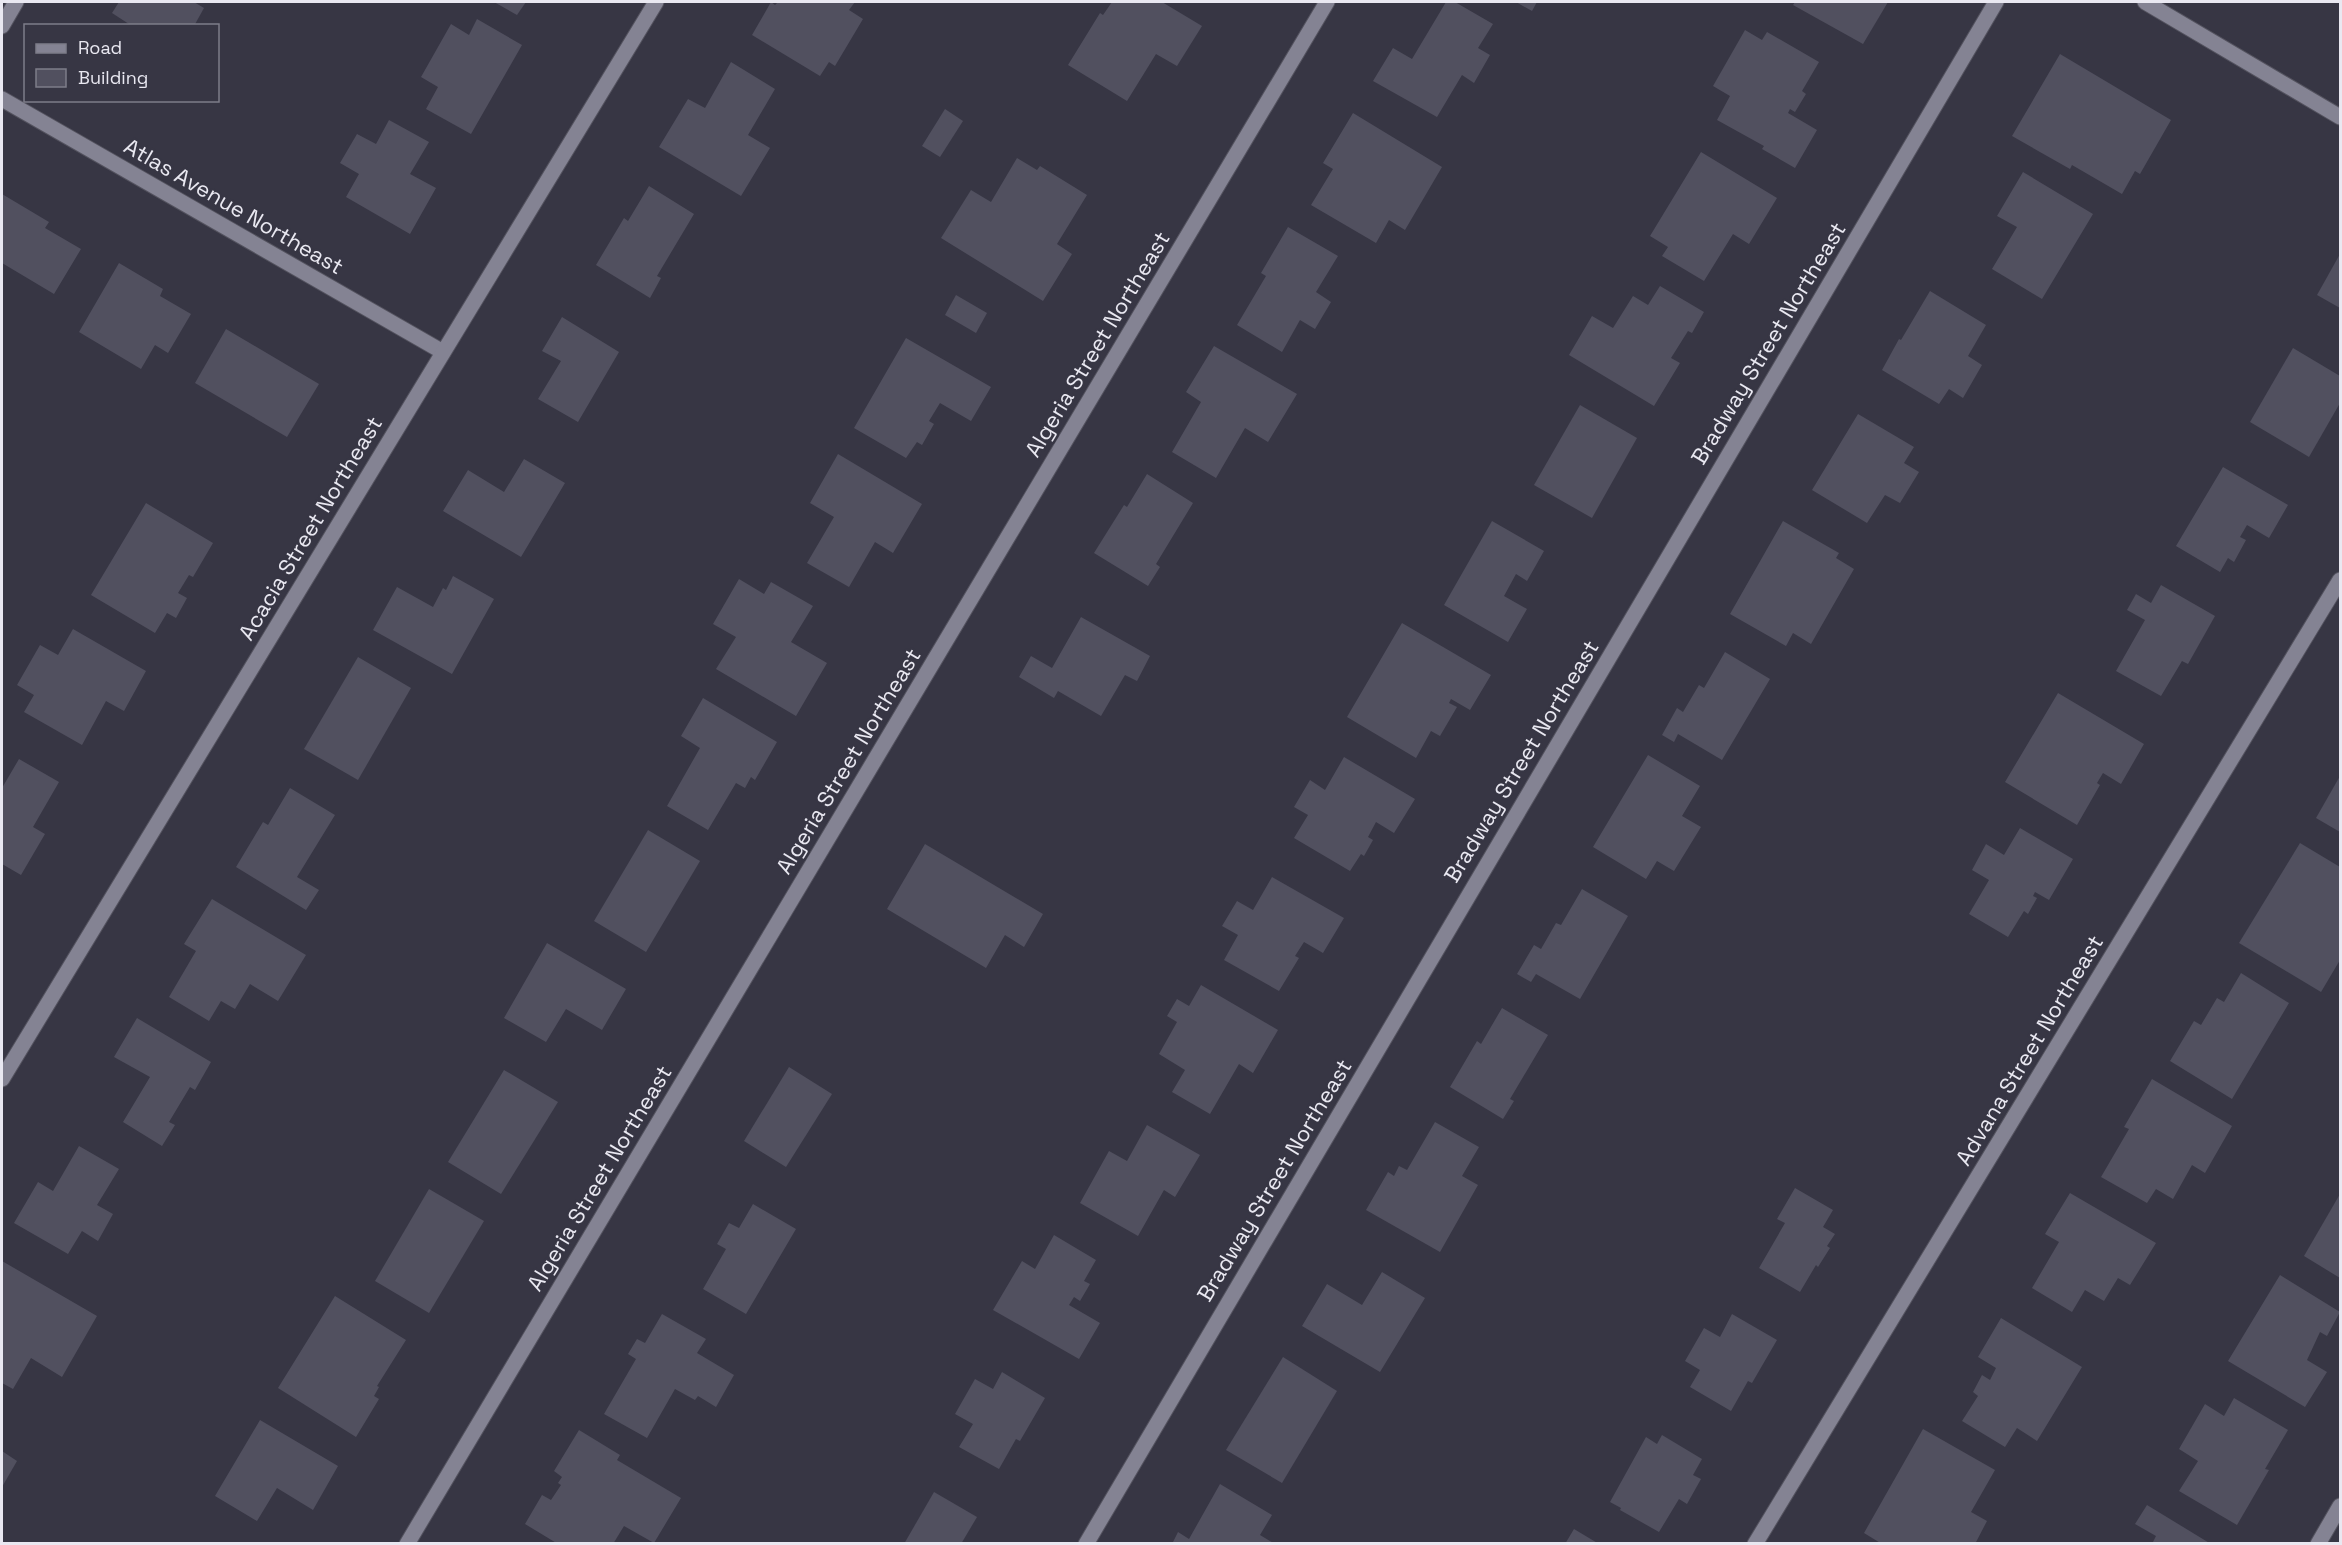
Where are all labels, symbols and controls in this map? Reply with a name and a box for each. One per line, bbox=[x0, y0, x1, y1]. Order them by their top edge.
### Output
legend bbox=[24, 24, 219, 102]
text: Road bbox=[78, 36, 122, 59]
text: Building bbox=[78, 66, 148, 89]
street label: Atlas Avenue Northeast bbox=[119, 132, 349, 280]
street label: Bradway Street Northeast bbox=[1684, 217, 1852, 469]
street label: Algeria Street Northeast bbox=[1018, 226, 1176, 462]
street label: Acacia Street Northeast bbox=[232, 411, 388, 645]
street label: Bradway Street Northeast bbox=[1437, 635, 1605, 887]
street label: Algeria Street Northeast bbox=[769, 643, 927, 879]
street label: Advana Street Northeast bbox=[1949, 930, 2109, 1170]
street label: Bradway Street Northeast bbox=[1190, 1054, 1358, 1306]
street label: Algeria Street Northeast bbox=[520, 1060, 678, 1296]

